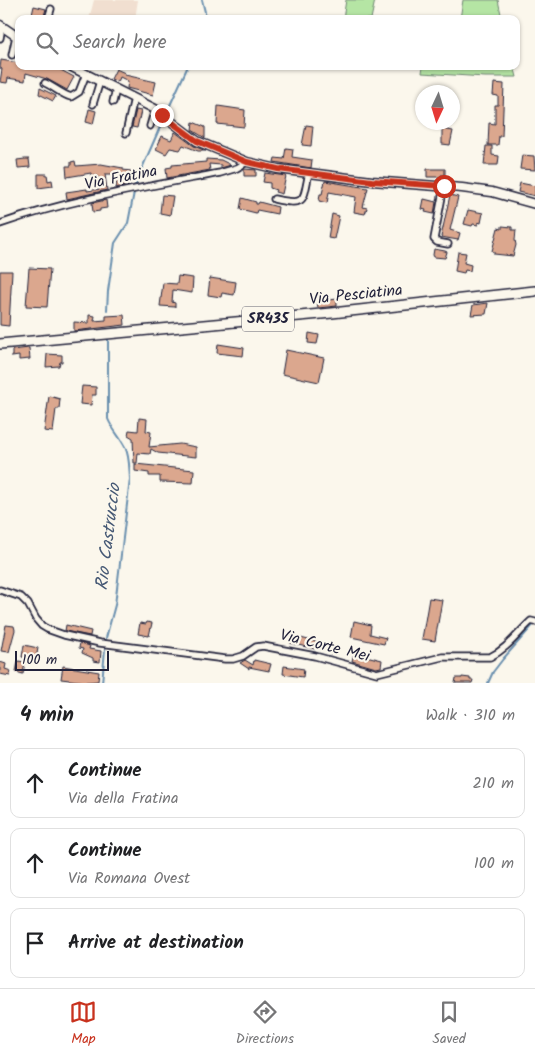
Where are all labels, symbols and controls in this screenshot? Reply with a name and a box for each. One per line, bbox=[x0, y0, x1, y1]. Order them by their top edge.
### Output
search box bbox=[15, 15, 520, 70]
text: Search here bbox=[73, 28, 167, 58]
icon: search bbox=[33, 29, 61, 57]
north arrow bbox=[415, 85, 460, 130]
route end bbox=[151, 104, 174, 127]
street label: Via Fratina bbox=[83, 159, 159, 197]
route start bbox=[433, 175, 456, 198]
street label: Via Pesciatina bbox=[308, 278, 404, 312]
road number: SR435 bbox=[242, 306, 294, 332]
water label: Rio Castruccio bbox=[88, 480, 130, 592]
street label: Via Corte Mei bbox=[277, 623, 374, 670]
scale bar bbox=[15, 648, 109, 671]
text: 100 m bbox=[22, 649, 57, 671]
text: 4 min bbox=[20, 699, 74, 732]
text: Walk · 310 m bbox=[426, 703, 515, 728]
text: Continue bbox=[68, 756, 141, 786]
icon: ahead bbox=[21, 769, 49, 797]
text: 210 m bbox=[473, 771, 514, 796]
text: Via della Fratina bbox=[68, 786, 178, 811]
text: Continue bbox=[68, 836, 141, 866]
icon: ahead bbox=[21, 849, 49, 877]
text: 100 m bbox=[474, 851, 514, 876]
text: Via Romana Ovest bbox=[68, 866, 190, 891]
text: Arrive at destination bbox=[68, 928, 244, 958]
icon: arrive bbox=[21, 929, 49, 957]
tab: Map bbox=[69, 998, 97, 1050]
tab: Directions bbox=[236, 998, 294, 1050]
tab: Saved bbox=[432, 998, 466, 1050]

